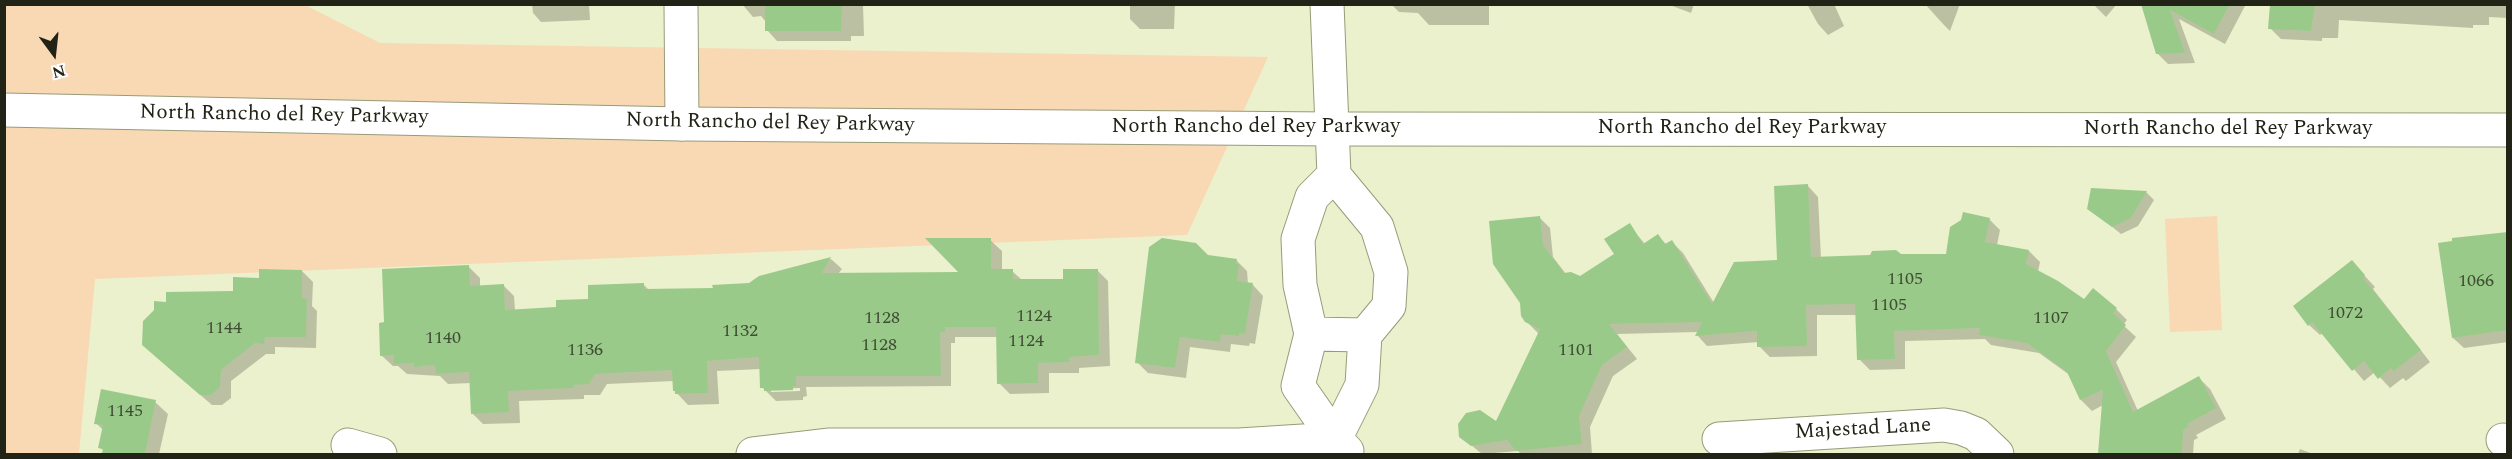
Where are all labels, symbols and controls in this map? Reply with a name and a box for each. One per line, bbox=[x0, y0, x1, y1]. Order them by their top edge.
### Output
north arrow bbox=[24, 24, 84, 84]
text: N bbox=[49, 58, 68, 85]
street label: North Rancho del Rey Parkway bbox=[139, 101, 429, 131]
street label: North Rancho del Rey Parkway bbox=[625, 109, 915, 139]
street label: North Rancho del Rey Parkway bbox=[1112, 115, 1400, 141]
street label: North Rancho del Rey Parkway bbox=[1598, 116, 1886, 142]
street label: North Rancho del Rey Parkway bbox=[2084, 117, 2372, 143]
house number: 1105 bbox=[1887, 269, 1923, 291]
house number: 1066 bbox=[2458, 271, 2494, 293]
house number: 1105 bbox=[1871, 295, 1907, 317]
house number: 1072 bbox=[2327, 303, 2363, 325]
house number: 1124 bbox=[1016, 306, 1052, 328]
house number: 1128 bbox=[864, 308, 900, 330]
house number: 1107 bbox=[2033, 308, 2069, 330]
house number: 1144 bbox=[206, 318, 242, 340]
house number: 1132 bbox=[722, 321, 758, 343]
house number: 1140 bbox=[425, 328, 461, 350]
house number: 1124 bbox=[1008, 331, 1044, 353]
house number: 1128 bbox=[861, 335, 897, 357]
house number: 1136 bbox=[567, 340, 603, 362]
house number: 1101 bbox=[1558, 340, 1594, 362]
house number: 1145 bbox=[107, 401, 143, 423]
street label: Majestad Lane bbox=[1794, 414, 1932, 446]

